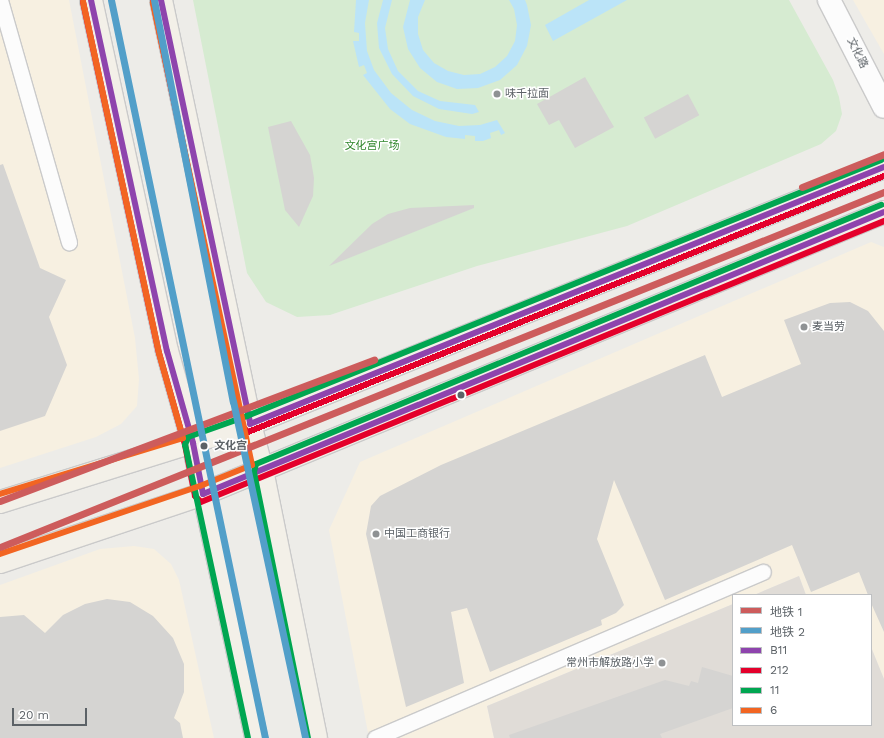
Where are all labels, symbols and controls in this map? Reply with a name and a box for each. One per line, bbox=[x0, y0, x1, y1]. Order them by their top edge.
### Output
street label: 文化路 bbox=[844, 35, 870, 71]
place label: 味千拉面 bbox=[505, 87, 549, 101]
marker: 味千拉面 bbox=[492, 89, 502, 99]
park label: 文化宫广场 bbox=[345, 139, 399, 153]
place label: 麦当劳 bbox=[812, 320, 845, 334]
marker: 麦当劳 bbox=[799, 322, 809, 332]
unlabelled marker bbox=[456, 390, 466, 400]
marker: 文化宫 bbox=[197, 439, 211, 453]
place label: 文化宫 bbox=[214, 439, 247, 453]
place label: 中国工商银行 bbox=[384, 527, 450, 541]
marker: 中国工商银行 bbox=[371, 529, 381, 539]
legend bbox=[732, 594, 872, 726]
text: 地铁 1 bbox=[770, 605, 803, 619]
text: 地铁 2 bbox=[770, 625, 805, 639]
text: B11 bbox=[770, 643, 787, 657]
place label: 常州市解放路小学 bbox=[566, 656, 654, 670]
marker: 常州市解放路小学 bbox=[657, 658, 667, 668]
text: 212 bbox=[770, 663, 789, 677]
text: 11 bbox=[770, 683, 779, 697]
scale bar bbox=[14, 700, 89, 726]
text: 6 bbox=[770, 703, 777, 717]
text: 20 m bbox=[19, 708, 49, 722]

